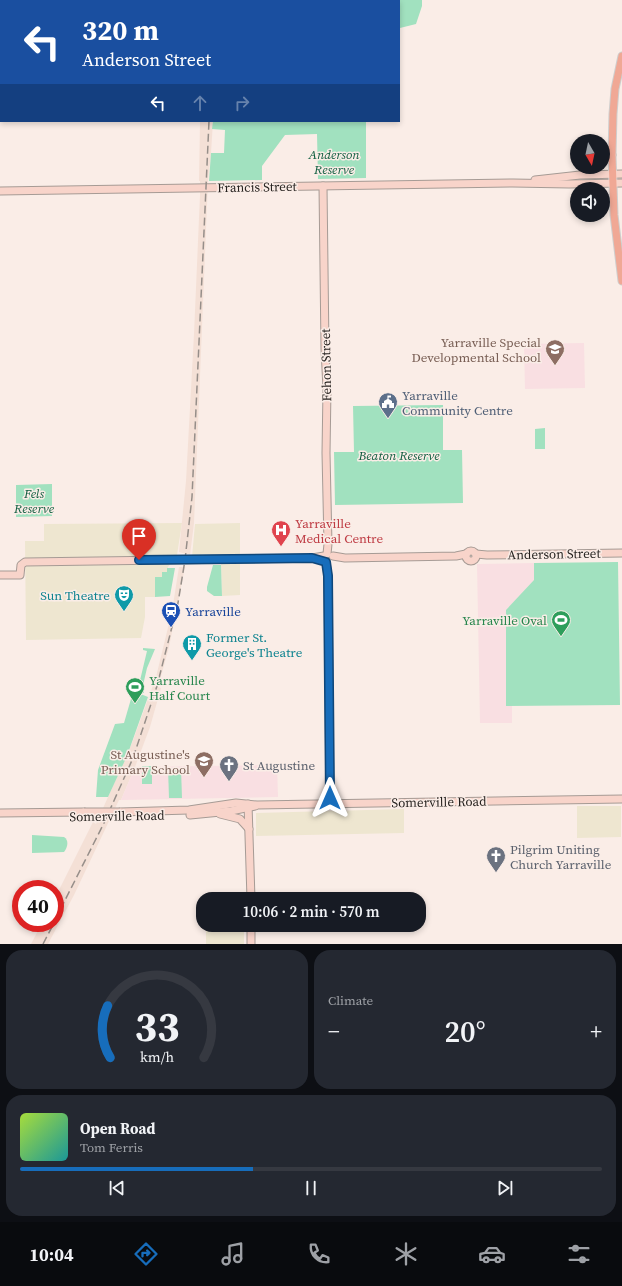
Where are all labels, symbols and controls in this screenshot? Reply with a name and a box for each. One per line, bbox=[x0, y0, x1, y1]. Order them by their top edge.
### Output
text: 320 m bbox=[82, 11, 159, 49]
icon: left bbox=[16, 16, 68, 68]
text: Anderson Street bbox=[82, 47, 211, 72]
icon: left bbox=[147, 92, 169, 114]
icon: ahead bbox=[189, 92, 211, 114]
icon: right bbox=[231, 92, 253, 114]
north arrow bbox=[570, 134, 610, 174]
map controls bbox=[570, 134, 610, 222]
park label: Anderson Reserve bbox=[307, 146, 360, 178]
street label: Francis Street bbox=[217, 178, 298, 196]
button: sound bbox=[570, 182, 610, 222]
street label: Fehon Street bbox=[317, 328, 335, 402]
place label: Yarraville Special Developmental School bbox=[411, 334, 541, 366]
school or university icon: Yarraville Special Developmental School bbox=[544, 338, 566, 366]
place label: Yarraville Community Centre bbox=[402, 387, 513, 419]
public building icon: Yarraville Community Centre bbox=[377, 391, 399, 419]
park label: Beaton Reserve bbox=[357, 447, 440, 464]
park label: Fels Reserve bbox=[13, 485, 55, 517]
place label: Yarraville Medical Centre bbox=[295, 515, 383, 547]
pin bbox=[122, 519, 156, 560]
hospital icon: Yarraville Medical Centre bbox=[270, 519, 292, 547]
icon: arrive bbox=[128, 525, 150, 547]
street label: Anderson Street bbox=[507, 545, 602, 563]
theatre icon: Sun Theatre bbox=[113, 584, 135, 612]
place label: Sun Theatre bbox=[40, 587, 110, 604]
station icon: Yarraville bbox=[160, 600, 182, 628]
place label: Yarraville bbox=[185, 603, 241, 620]
sports icon: Yarraville Oval bbox=[550, 609, 572, 637]
place label: Yarraville Oval bbox=[462, 612, 547, 629]
place label: Former St. George's Theatre bbox=[206, 629, 303, 661]
building icon: Former St. George's Theatre bbox=[181, 633, 203, 661]
place label: Yarraville Half Court bbox=[149, 672, 211, 704]
sports icon: Yarraville Half Court bbox=[124, 676, 146, 704]
place label: St Augustine's Primary School bbox=[101, 746, 190, 778]
school or university icon: St Augustine's Primary School bbox=[193, 750, 215, 778]
church icon: St Augustine bbox=[218, 754, 240, 782]
place label: St Augustine bbox=[243, 757, 316, 774]
position arrow bbox=[309, 777, 351, 819]
street label: Somerville Road bbox=[391, 793, 487, 811]
street label: Somerville Road bbox=[69, 807, 165, 825]
place label: Pilgrim Uniting Church Yarraville bbox=[510, 841, 612, 873]
church icon: Pilgrim Uniting Church Yarraville bbox=[485, 845, 507, 873]
speed limit sign: 40 bbox=[12, 880, 64, 932]
text: 10:06 · 2 min · 570 m bbox=[243, 901, 379, 922]
text: Climate bbox=[328, 992, 373, 1009]
text: 33 bbox=[134, 997, 180, 1054]
text: 20° bbox=[444, 1011, 486, 1052]
text: − bbox=[328, 1016, 340, 1046]
text: + bbox=[590, 1016, 602, 1046]
text: km/h bbox=[140, 1046, 174, 1066]
text: Open Road bbox=[80, 1118, 155, 1139]
text: Tom Ferris bbox=[80, 1139, 143, 1156]
icon: previous bbox=[106, 1177, 128, 1199]
icon: pause bbox=[300, 1177, 322, 1199]
icon: next bbox=[494, 1177, 516, 1199]
icon: directions bbox=[132, 1240, 160, 1268]
icon: music bbox=[219, 1240, 247, 1268]
icon: phone bbox=[305, 1240, 333, 1268]
icon: climate bbox=[392, 1240, 420, 1268]
icon: car bbox=[478, 1240, 506, 1268]
icon: filters bbox=[565, 1240, 593, 1268]
text: 10:04 bbox=[29, 1242, 74, 1267]

